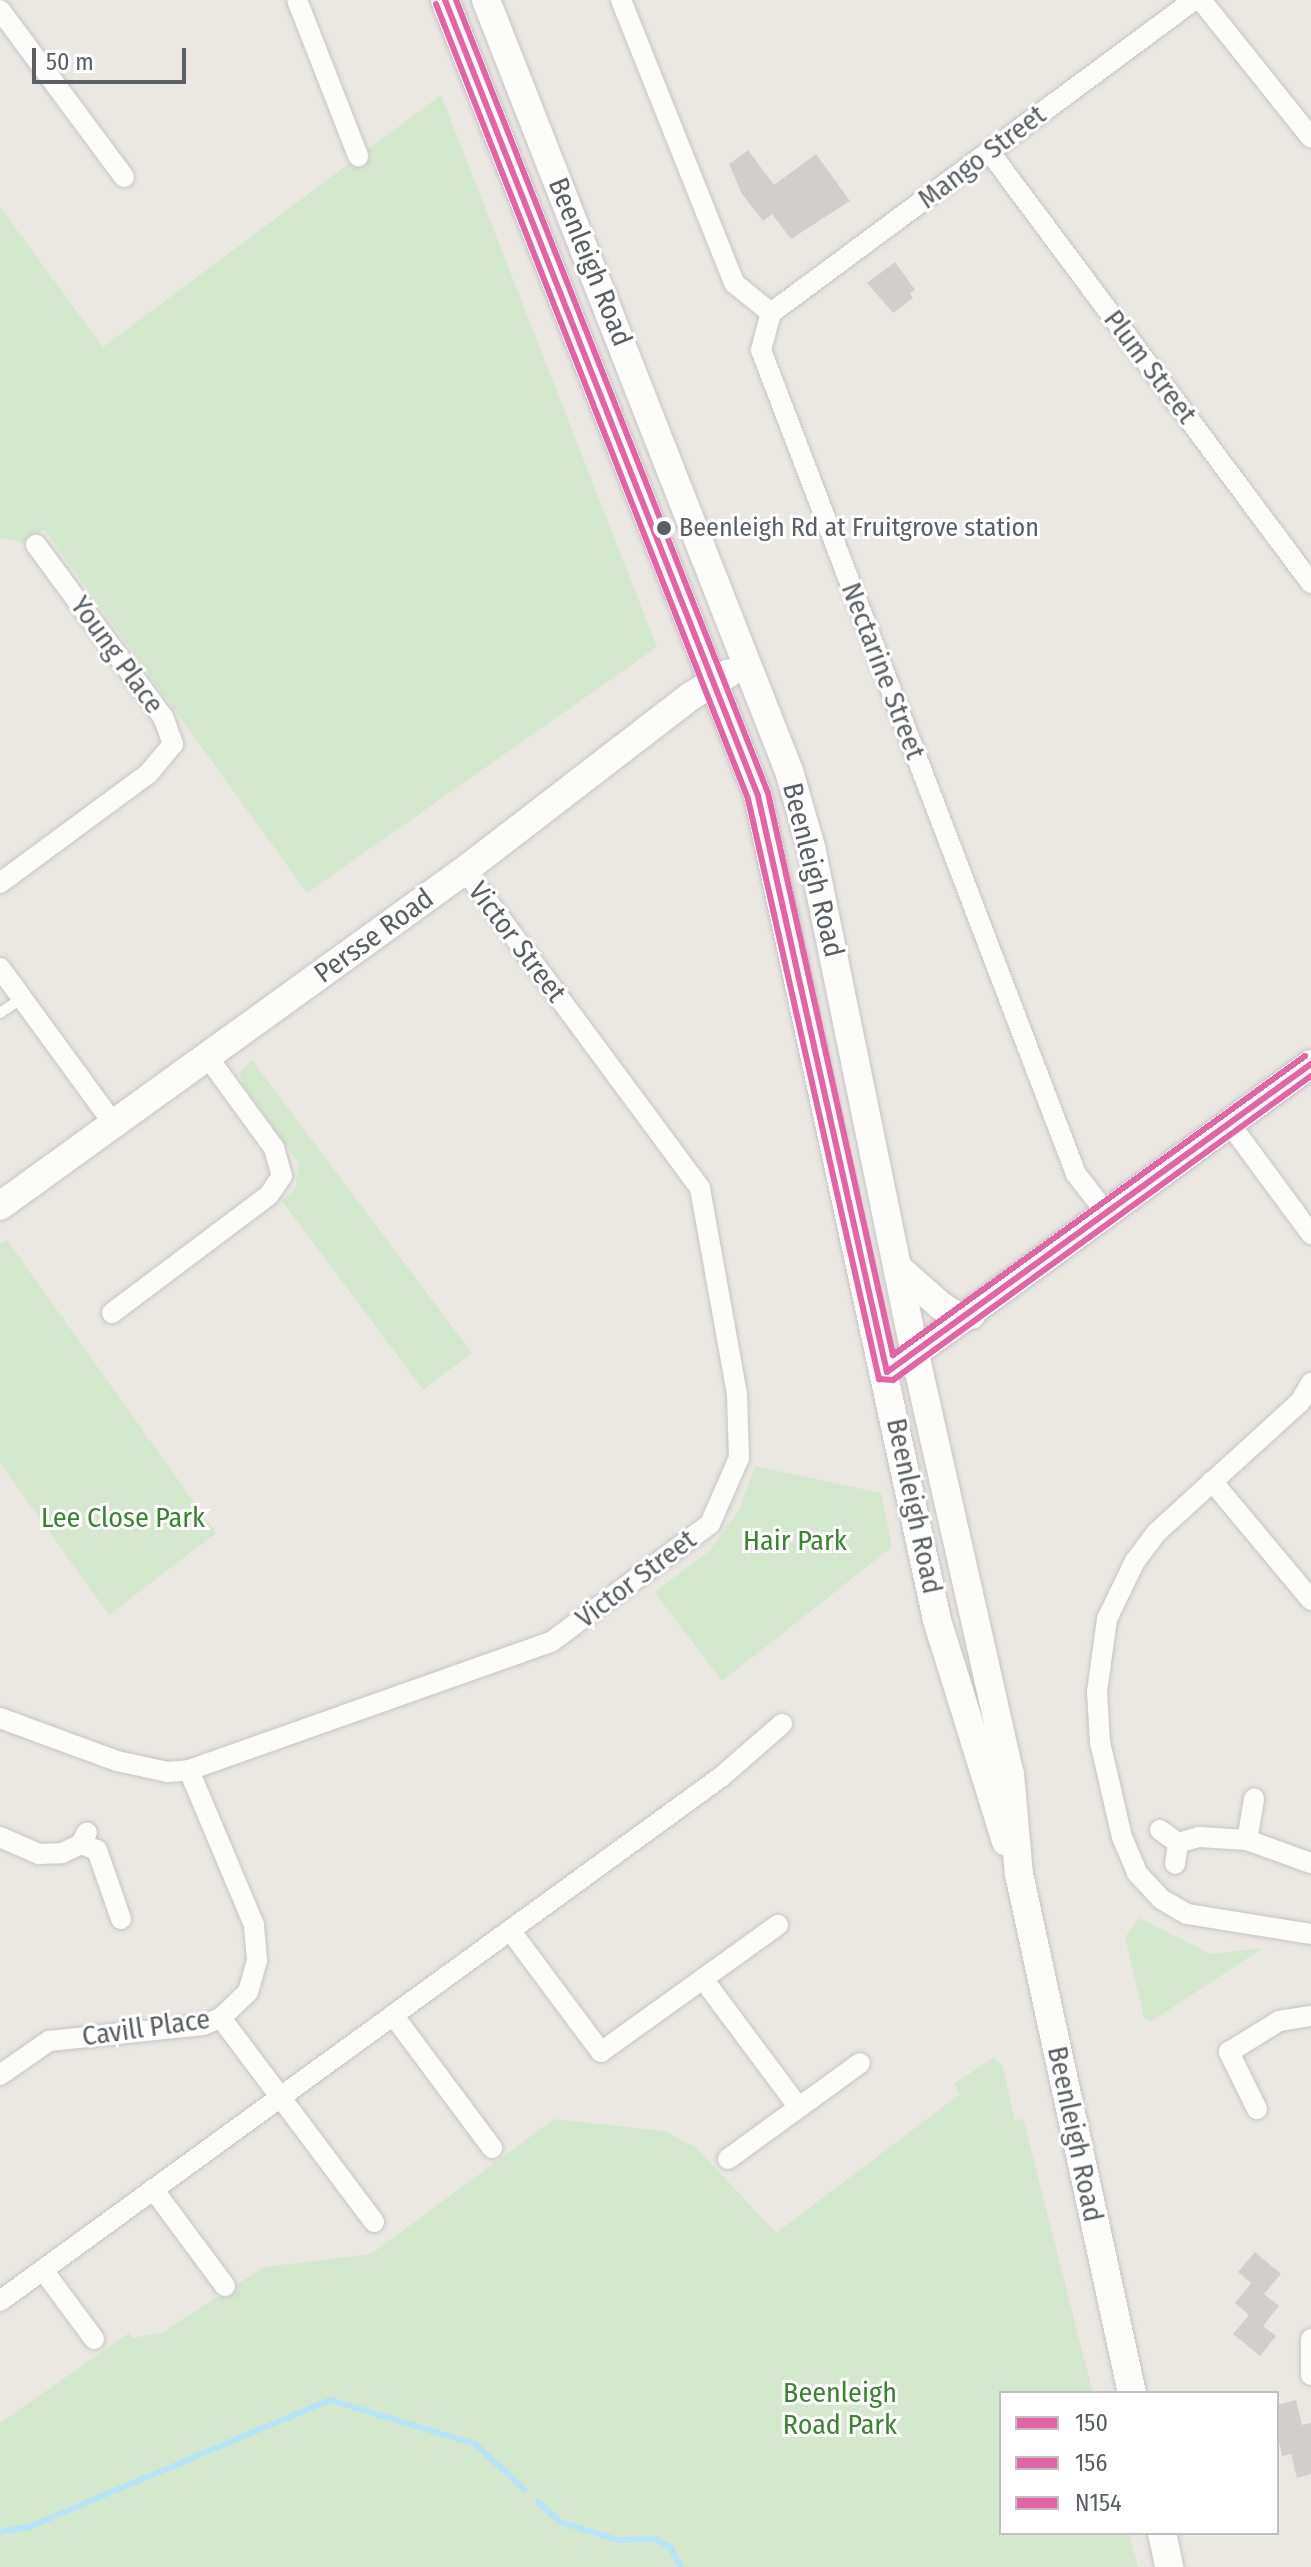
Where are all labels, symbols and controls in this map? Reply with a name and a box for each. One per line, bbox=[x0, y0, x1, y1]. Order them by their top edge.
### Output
scale bar bbox=[36, 32, 190, 82]
text: 50 m bbox=[46, 48, 94, 76]
street label: Mango Street bbox=[911, 98, 1053, 216]
street label: Beenleigh Road bbox=[541, 173, 639, 351]
street label: Plum Street bbox=[1096, 304, 1204, 430]
place label: Beenleigh Rd at Fruitgrove station bbox=[679, 512, 1039, 544]
marker: Beenleigh Rd at Fruitgrove station bbox=[656, 520, 672, 536]
street label: Nectarine Street bbox=[834, 578, 932, 764]
street label: Young Place bbox=[63, 590, 171, 720]
street label: Beenleigh Road bbox=[775, 779, 851, 961]
street label: Victor Street bbox=[461, 875, 573, 1009]
street label: Persse Road bbox=[308, 882, 440, 990]
street label: Beenleigh Road bbox=[879, 1415, 949, 1597]
park label: Lee Close Park bbox=[41, 1501, 205, 1535]
street label: Victor Street bbox=[569, 1523, 703, 1635]
park label: Hair Park bbox=[743, 1524, 847, 1558]
street label: Cavill Place bbox=[80, 2002, 212, 2054]
street label: Beenleigh Road bbox=[1040, 2043, 1110, 2225]
park label: Beenleigh Road Park bbox=[783, 2376, 897, 2442]
legend bbox=[999, 2391, 1279, 2535]
text: 150 bbox=[1075, 2409, 1108, 2437]
text: 156 bbox=[1075, 2449, 1107, 2477]
text: N154 bbox=[1075, 2489, 1122, 2517]

